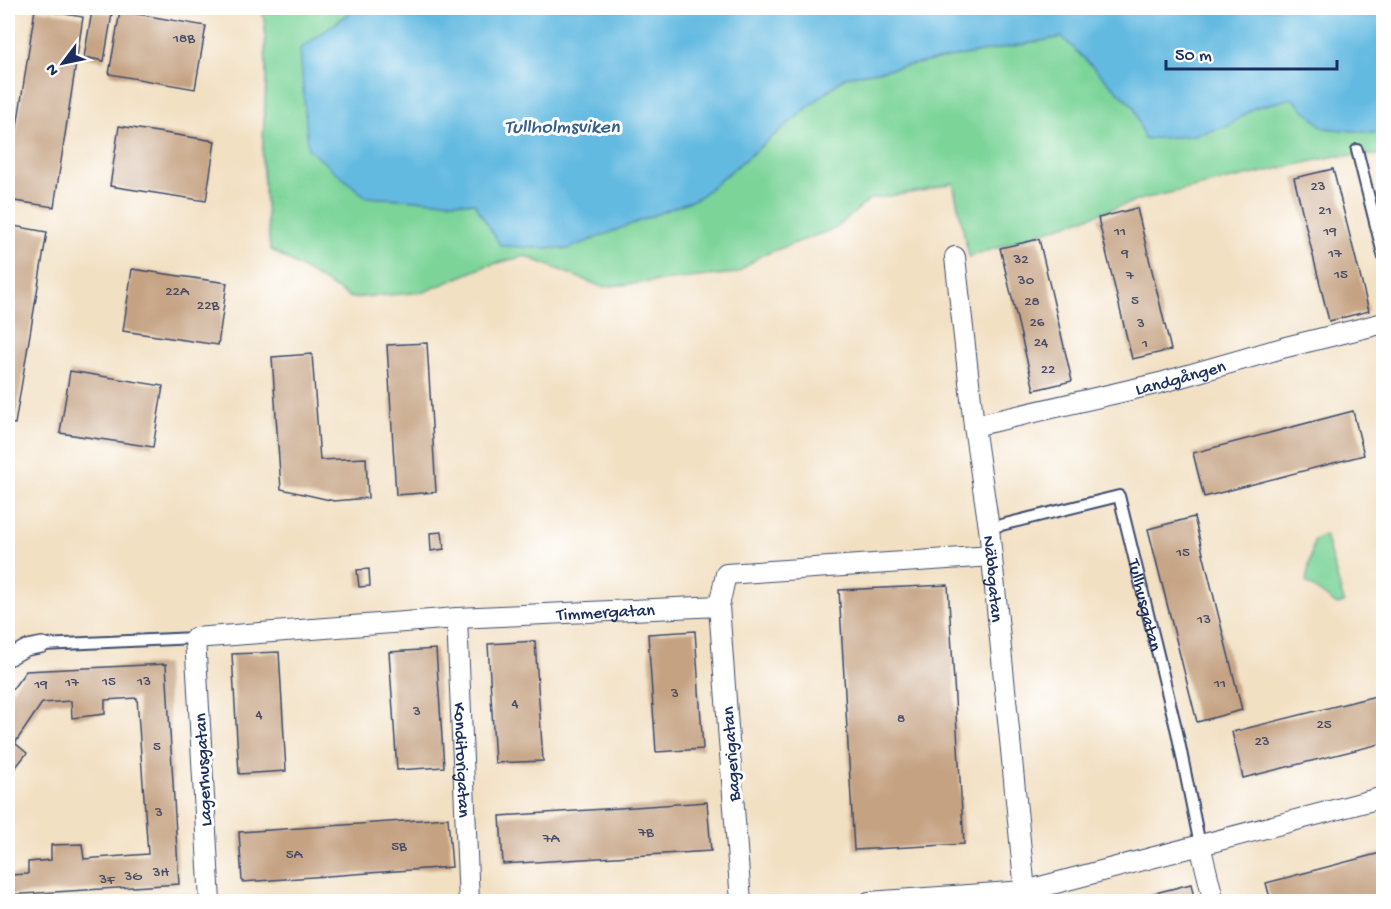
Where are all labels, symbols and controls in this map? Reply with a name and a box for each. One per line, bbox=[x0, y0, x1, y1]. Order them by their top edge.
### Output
house number: 18B bbox=[172, 30, 195, 48]
north arrow bbox=[33, 33, 93, 93]
scale bar bbox=[1166, 33, 1337, 71]
text: 50 m bbox=[1175, 46, 1212, 67]
text: N bbox=[42, 59, 64, 79]
water label: Tullholmsviken bbox=[505, 117, 620, 140]
house number: 23 bbox=[1310, 178, 1326, 196]
house number: 21 bbox=[1318, 202, 1332, 220]
house number: 11 bbox=[1113, 223, 1126, 241]
house number: 19 bbox=[1322, 223, 1337, 241]
house number: 9 bbox=[1120, 245, 1129, 263]
house number: 17 bbox=[1327, 245, 1343, 263]
house number: 32 bbox=[1012, 251, 1029, 269]
house number: 15 bbox=[1333, 266, 1348, 284]
house number: 7 bbox=[1125, 267, 1135, 285]
house number: 30 bbox=[1017, 272, 1035, 290]
house number: 22A bbox=[165, 283, 190, 301]
house number: 5 bbox=[1131, 292, 1139, 310]
house number: 28 bbox=[1024, 293, 1040, 311]
house number: 22B bbox=[197, 297, 220, 315]
house number: 26 bbox=[1030, 314, 1045, 332]
house number: 3 bbox=[1136, 315, 1145, 333]
house number: 24 bbox=[1034, 334, 1048, 352]
house number: 1 bbox=[1141, 335, 1148, 353]
street label: Landgången bbox=[1134, 357, 1229, 401]
house number: 22 bbox=[1041, 361, 1055, 379]
street label: Näbbgatan bbox=[977, 535, 1006, 624]
house number: 15 bbox=[1175, 544, 1190, 562]
street label: Tullhusgatan bbox=[1122, 556, 1165, 654]
street label: Timmergatan bbox=[555, 601, 656, 626]
house number: 13 bbox=[1196, 611, 1211, 629]
house number: 15 bbox=[101, 673, 116, 691]
house number: 13 bbox=[136, 673, 151, 691]
house number: 17 bbox=[64, 674, 80, 692]
house number: 11 bbox=[1213, 675, 1226, 693]
house number: 19 bbox=[33, 676, 48, 694]
house number: 3 bbox=[670, 685, 679, 703]
house number: 4 bbox=[511, 695, 519, 713]
street label: Konditorigatan bbox=[448, 702, 473, 819]
house number: 3 bbox=[412, 703, 421, 721]
street label: Bagerigatan bbox=[719, 705, 746, 803]
house number: 4 bbox=[255, 706, 263, 724]
house number: 8 bbox=[897, 710, 905, 728]
street label: Lagerhusgatan bbox=[191, 712, 218, 827]
house number: 25 bbox=[1316, 716, 1332, 734]
house number: 23 bbox=[1254, 733, 1270, 751]
house number: 5 bbox=[153, 738, 161, 756]
house number: 3 bbox=[154, 804, 163, 822]
house number: 7B bbox=[637, 824, 654, 842]
house number: 7A bbox=[542, 830, 560, 848]
house number: 5B bbox=[391, 838, 407, 856]
house number: 5A bbox=[286, 846, 304, 864]
house number: 3H bbox=[152, 864, 170, 882]
house number: 3G bbox=[123, 868, 142, 886]
house number: 3F bbox=[98, 871, 116, 889]

